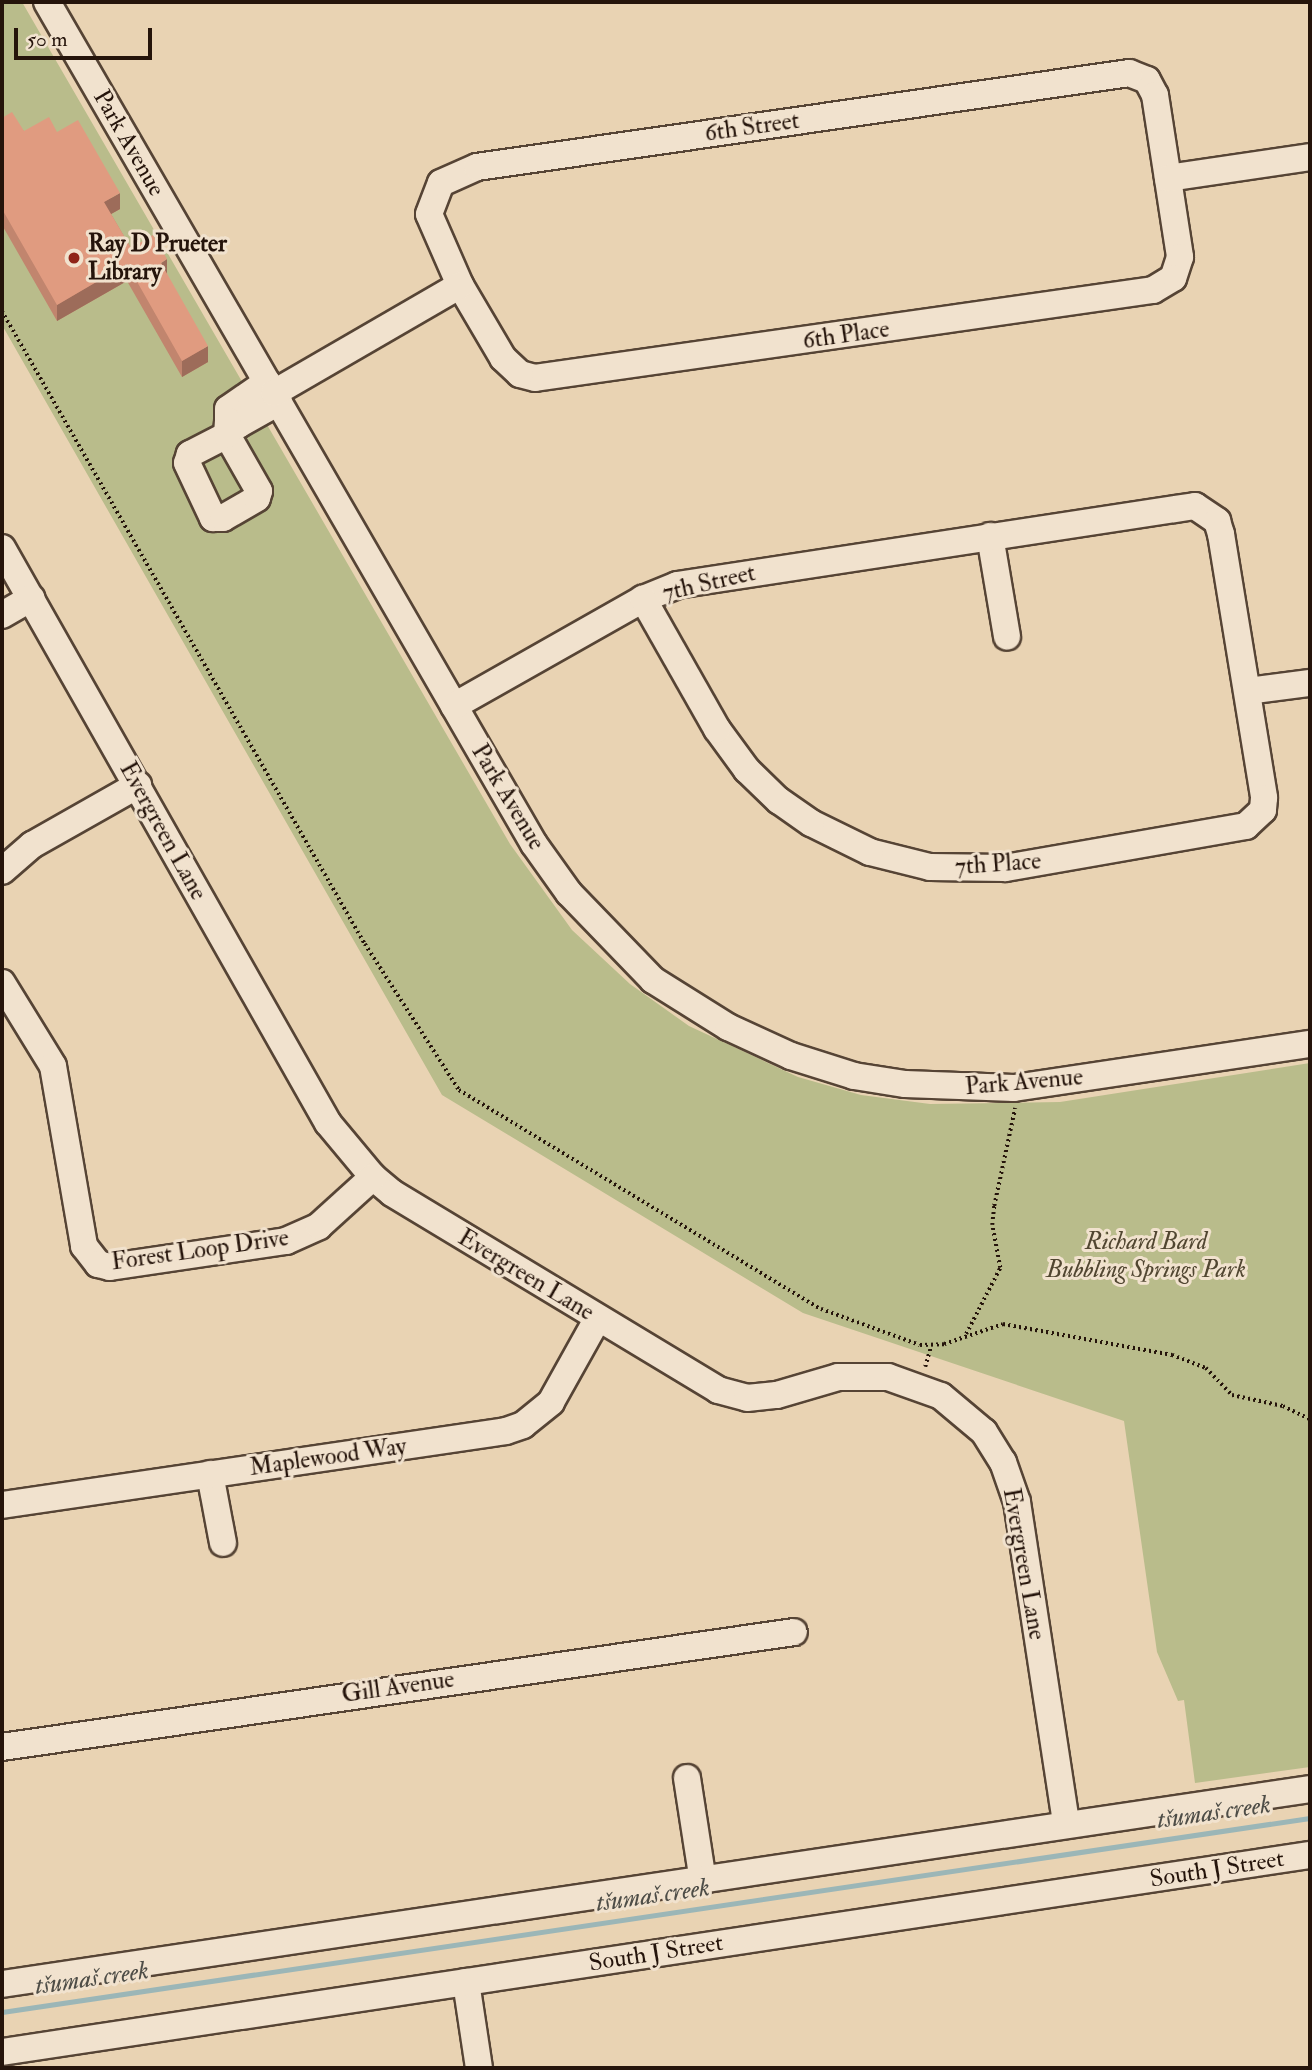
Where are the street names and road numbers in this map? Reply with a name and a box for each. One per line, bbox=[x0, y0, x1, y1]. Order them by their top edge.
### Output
street label: Park Avenue bbox=[87, 85, 171, 201]
street label: 6th Street bbox=[703, 106, 801, 148]
street label: 6th Place bbox=[801, 315, 891, 355]
street label: 7th Street bbox=[660, 558, 758, 608]
street label: Park Avenue bbox=[465, 739, 551, 855]
street label: Evergreen Lane bbox=[113, 757, 213, 905]
street label: 7th Place bbox=[954, 847, 1042, 881]
street label: Park Avenue bbox=[964, 1063, 1084, 1101]
street label: Forest Loop Drive bbox=[110, 1223, 290, 1277]
street label: Evergreen Lane bbox=[453, 1223, 599, 1327]
street label: Maplewood Way bbox=[248, 1432, 408, 1482]
street label: Evergreen Lane bbox=[996, 1486, 1052, 1642]
street label: Gill Avenue bbox=[340, 1665, 456, 1709]
street label: South J Street bbox=[1148, 1844, 1286, 1894]
street label: South J Street bbox=[587, 1928, 725, 1978]

